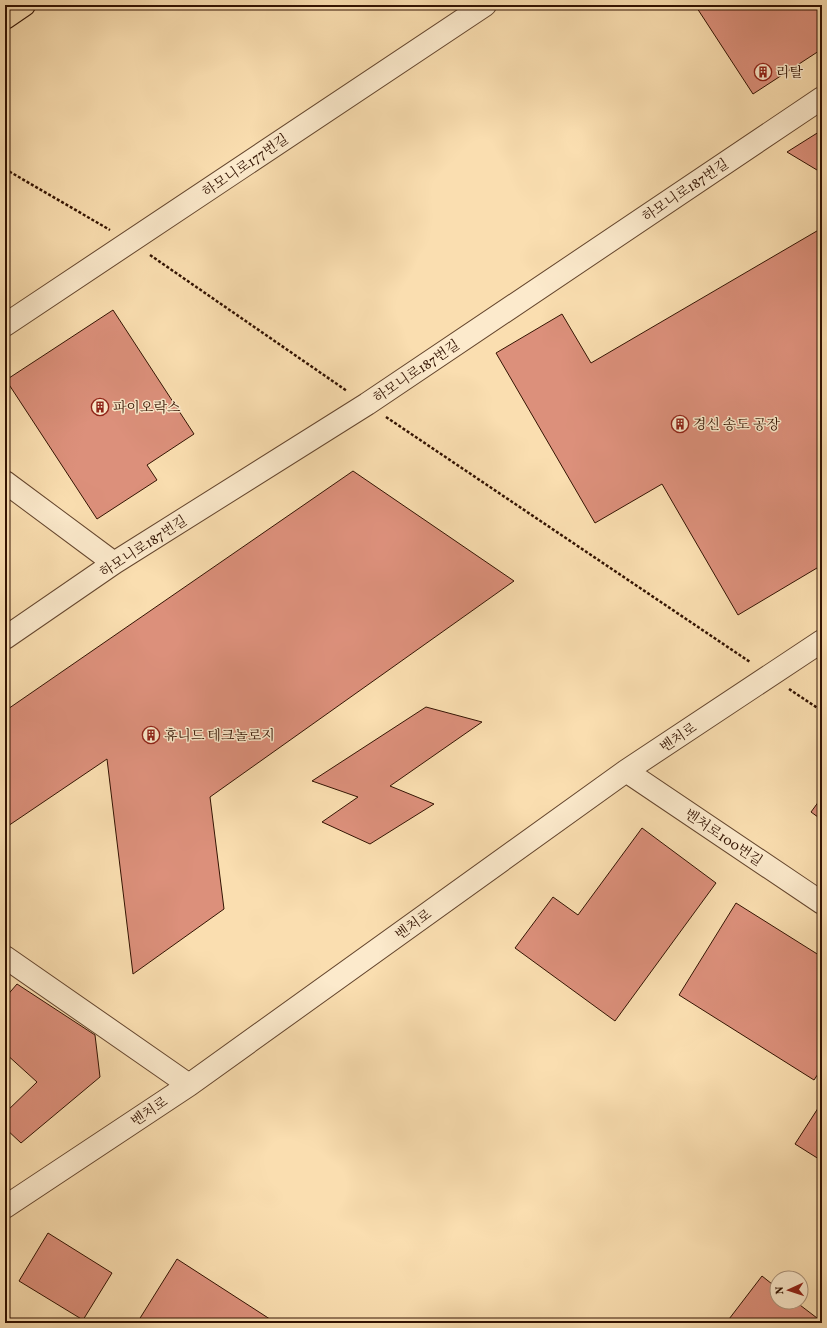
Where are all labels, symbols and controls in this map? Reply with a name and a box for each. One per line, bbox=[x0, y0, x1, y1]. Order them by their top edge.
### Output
building icon: 리탈 bbox=[753, 62, 773, 82]
place label: 리탈 bbox=[776, 64, 804, 83]
street label: 하모니로177번길 bbox=[199, 130, 293, 202]
street label: 하모니로187번길 bbox=[639, 155, 733, 227]
street label: 하모니로187번길 bbox=[370, 336, 464, 408]
building icon: 파이오락스 bbox=[90, 397, 110, 417]
place label: 파이오락스 bbox=[113, 399, 181, 418]
building icon: 경신 송도 공장 bbox=[670, 414, 690, 434]
place label: 경신 송도 공장 bbox=[693, 416, 780, 435]
street label: 하모니로187번길 bbox=[97, 512, 191, 583]
street label: 벤처로 bbox=[657, 719, 701, 757]
building icon: 휴니드 테크놀로지 bbox=[141, 725, 161, 745]
place label: 휴니드 테크놀로지 bbox=[164, 727, 275, 746]
street label: 벤처로100번길 bbox=[680, 805, 766, 871]
street label: 벤처로 bbox=[392, 905, 436, 945]
street label: 벤처로 bbox=[128, 1093, 172, 1131]
north arrow bbox=[769, 1270, 809, 1310]
text: N bbox=[773, 1286, 788, 1295]

